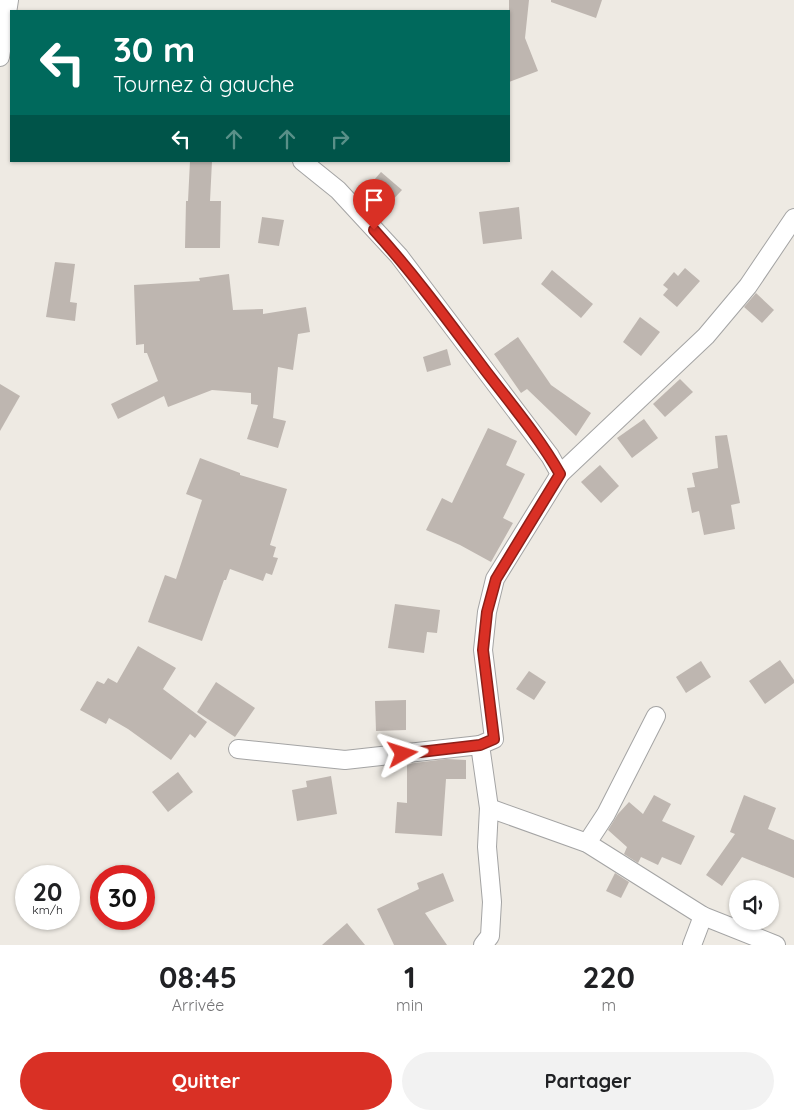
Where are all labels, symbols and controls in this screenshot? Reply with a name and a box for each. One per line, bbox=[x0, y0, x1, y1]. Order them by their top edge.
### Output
text: 30 m bbox=[113, 27, 195, 71]
icon: left bbox=[30, 30, 95, 95]
text: Tournez à gauche bbox=[113, 70, 295, 98]
icon: left bbox=[167, 125, 195, 153]
icon: ahead bbox=[220, 125, 248, 153]
icon: ahead bbox=[273, 125, 301, 153]
icon: right bbox=[326, 125, 354, 153]
pin bbox=[353, 179, 395, 230]
icon: arrive bbox=[360, 186, 388, 214]
position arrow bbox=[376, 727, 428, 779]
speed limit sign: 30 bbox=[90, 865, 155, 930]
text: 20 bbox=[33, 876, 62, 907]
map controls bbox=[729, 880, 779, 930]
button: sound bbox=[729, 880, 779, 930]
text: km/h bbox=[32, 902, 63, 917]
text: 08:45 bbox=[159, 958, 237, 996]
text: 1 bbox=[404, 958, 416, 996]
text: 220 bbox=[582, 958, 635, 996]
text: Arrivée bbox=[172, 995, 224, 1015]
text: min bbox=[396, 995, 423, 1015]
text: m bbox=[601, 995, 616, 1015]
button: Quitter bbox=[20, 1052, 392, 1110]
button: Partager bbox=[402, 1052, 774, 1110]

